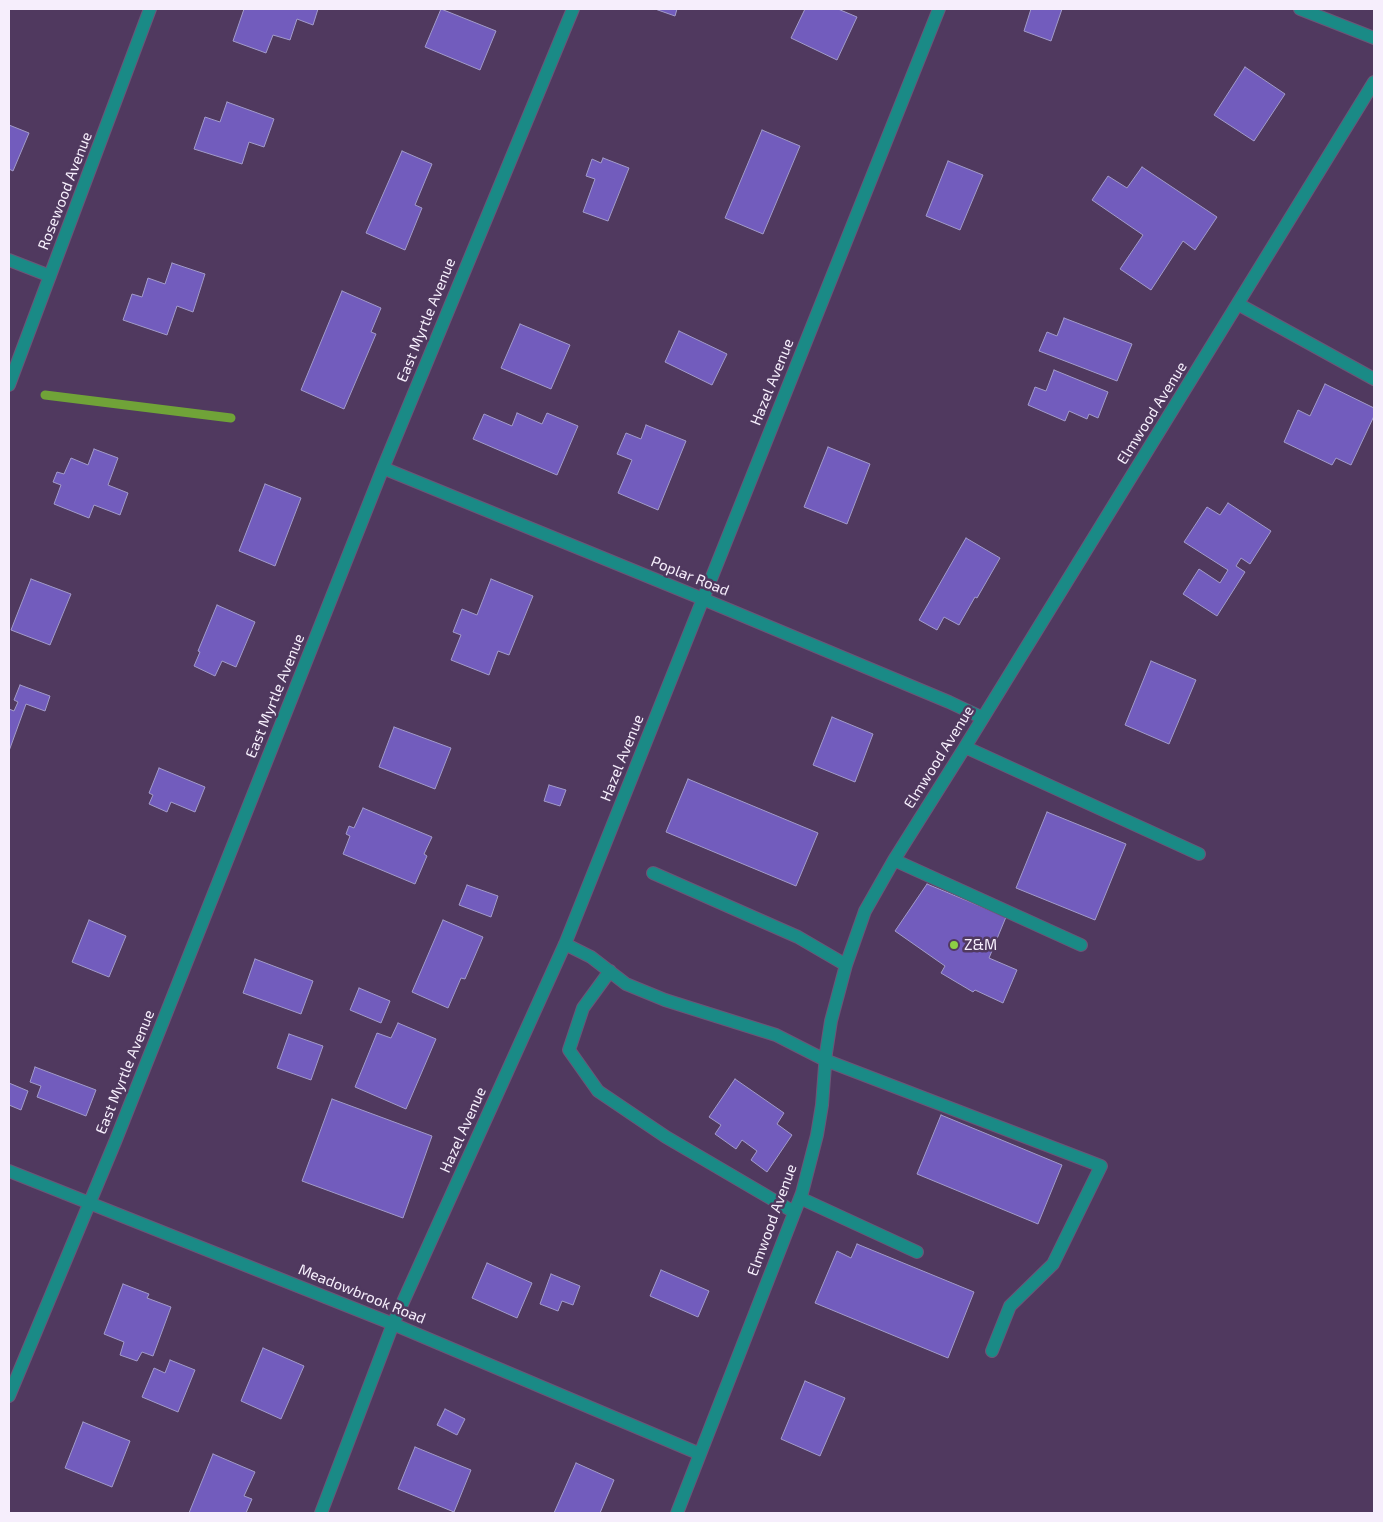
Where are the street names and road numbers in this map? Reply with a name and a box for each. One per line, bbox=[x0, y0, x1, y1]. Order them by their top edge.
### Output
street label: Rosewood Avenue bbox=[34, 129, 96, 253]
street label: East Myrtle Avenue bbox=[393, 255, 459, 385]
street label: Hazel Avenue bbox=[746, 336, 798, 428]
street label: Elmwood Avenue bbox=[1113, 358, 1191, 468]
street label: Poplar Road bbox=[648, 552, 732, 600]
street label: East Myrtle Avenue bbox=[242, 631, 308, 761]
street label: Elmwood Avenue bbox=[900, 702, 978, 812]
street label: Hazel Avenue bbox=[596, 712, 648, 804]
street label: East Myrtle Avenue bbox=[92, 1007, 158, 1137]
street label: Hazel Avenue bbox=[436, 1084, 490, 1176]
street label: Elmwood Avenue bbox=[743, 1162, 801, 1278]
street label: Meadowbrook Road bbox=[296, 1260, 428, 1328]

